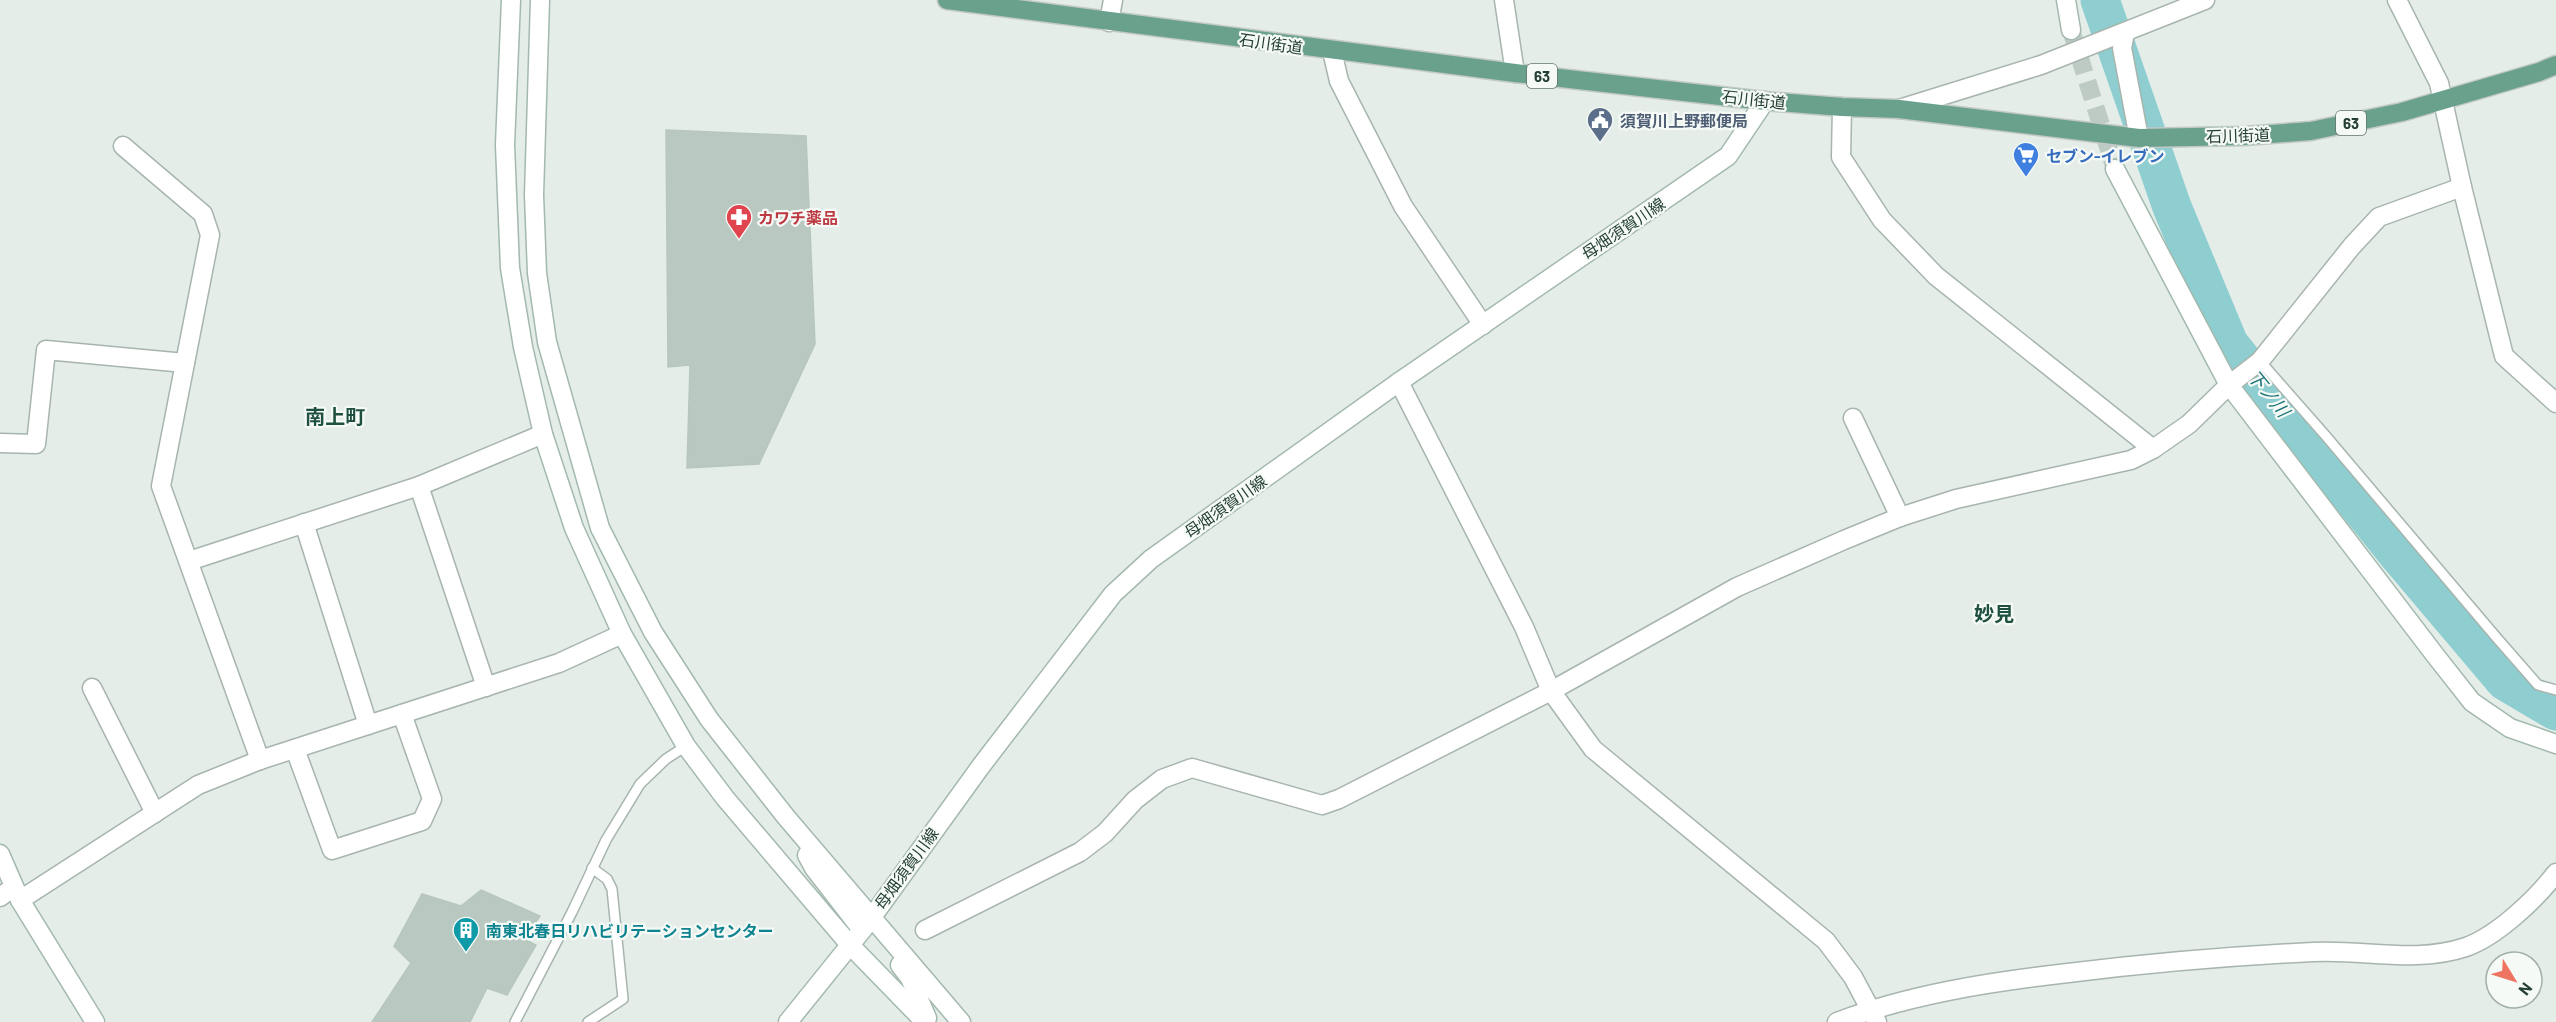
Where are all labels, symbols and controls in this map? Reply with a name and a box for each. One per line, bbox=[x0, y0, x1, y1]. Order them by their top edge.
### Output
street label: 石川街道 bbox=[1238, 29, 1304, 57]
road number: 63 bbox=[1527, 64, 1557, 88]
street label: 石川街道 bbox=[1721, 86, 1787, 112]
public building icon: 須賀川上野郵便局 bbox=[1585, 105, 1615, 143]
place label: 須賀川上野郵便局 bbox=[1620, 111, 1748, 130]
road number: 63 bbox=[2336, 111, 2366, 135]
street label: 石川街道 bbox=[2206, 124, 2270, 146]
supermarket icon: セブン-イレブン bbox=[2011, 140, 2041, 178]
place label: セブン-イレブン bbox=[2046, 146, 2165, 165]
street label: 母畑須賀川線 bbox=[1578, 193, 1668, 263]
pharmacy icon: カワチ薬品 bbox=[724, 202, 754, 240]
place label: カワチ薬品 bbox=[758, 208, 838, 227]
water label: 下ノ川 bbox=[2243, 365, 2296, 422]
district label: 南上町 bbox=[305, 404, 365, 428]
street label: 母畑須賀川線 bbox=[1180, 471, 1270, 541]
district label: 妙見 bbox=[1974, 601, 2014, 625]
street label: 母畑須賀川線 bbox=[870, 824, 942, 912]
building icon: 南東北春日リハビリテーションセンター bbox=[451, 915, 481, 953]
place label: 南東北春日リハビリテーションセンター bbox=[486, 921, 774, 940]
north arrow bbox=[2484, 950, 2544, 1010]
text: N bbox=[2515, 980, 2537, 1000]

